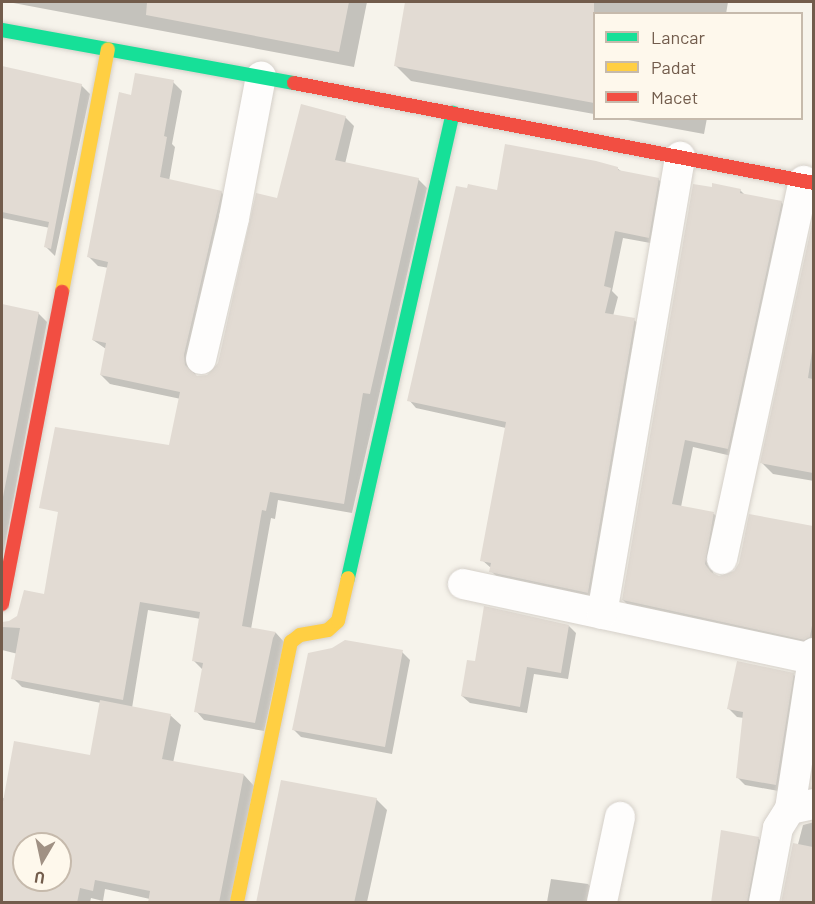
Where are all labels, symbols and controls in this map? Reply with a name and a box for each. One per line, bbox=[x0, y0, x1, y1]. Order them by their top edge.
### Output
legend bbox=[593, 12, 803, 120]
text: Lancar bbox=[651, 26, 705, 48]
text: Padat bbox=[651, 56, 696, 78]
text: Macet bbox=[651, 86, 698, 108]
north arrow bbox=[12, 832, 72, 892]
text: U bbox=[33, 868, 46, 888]

